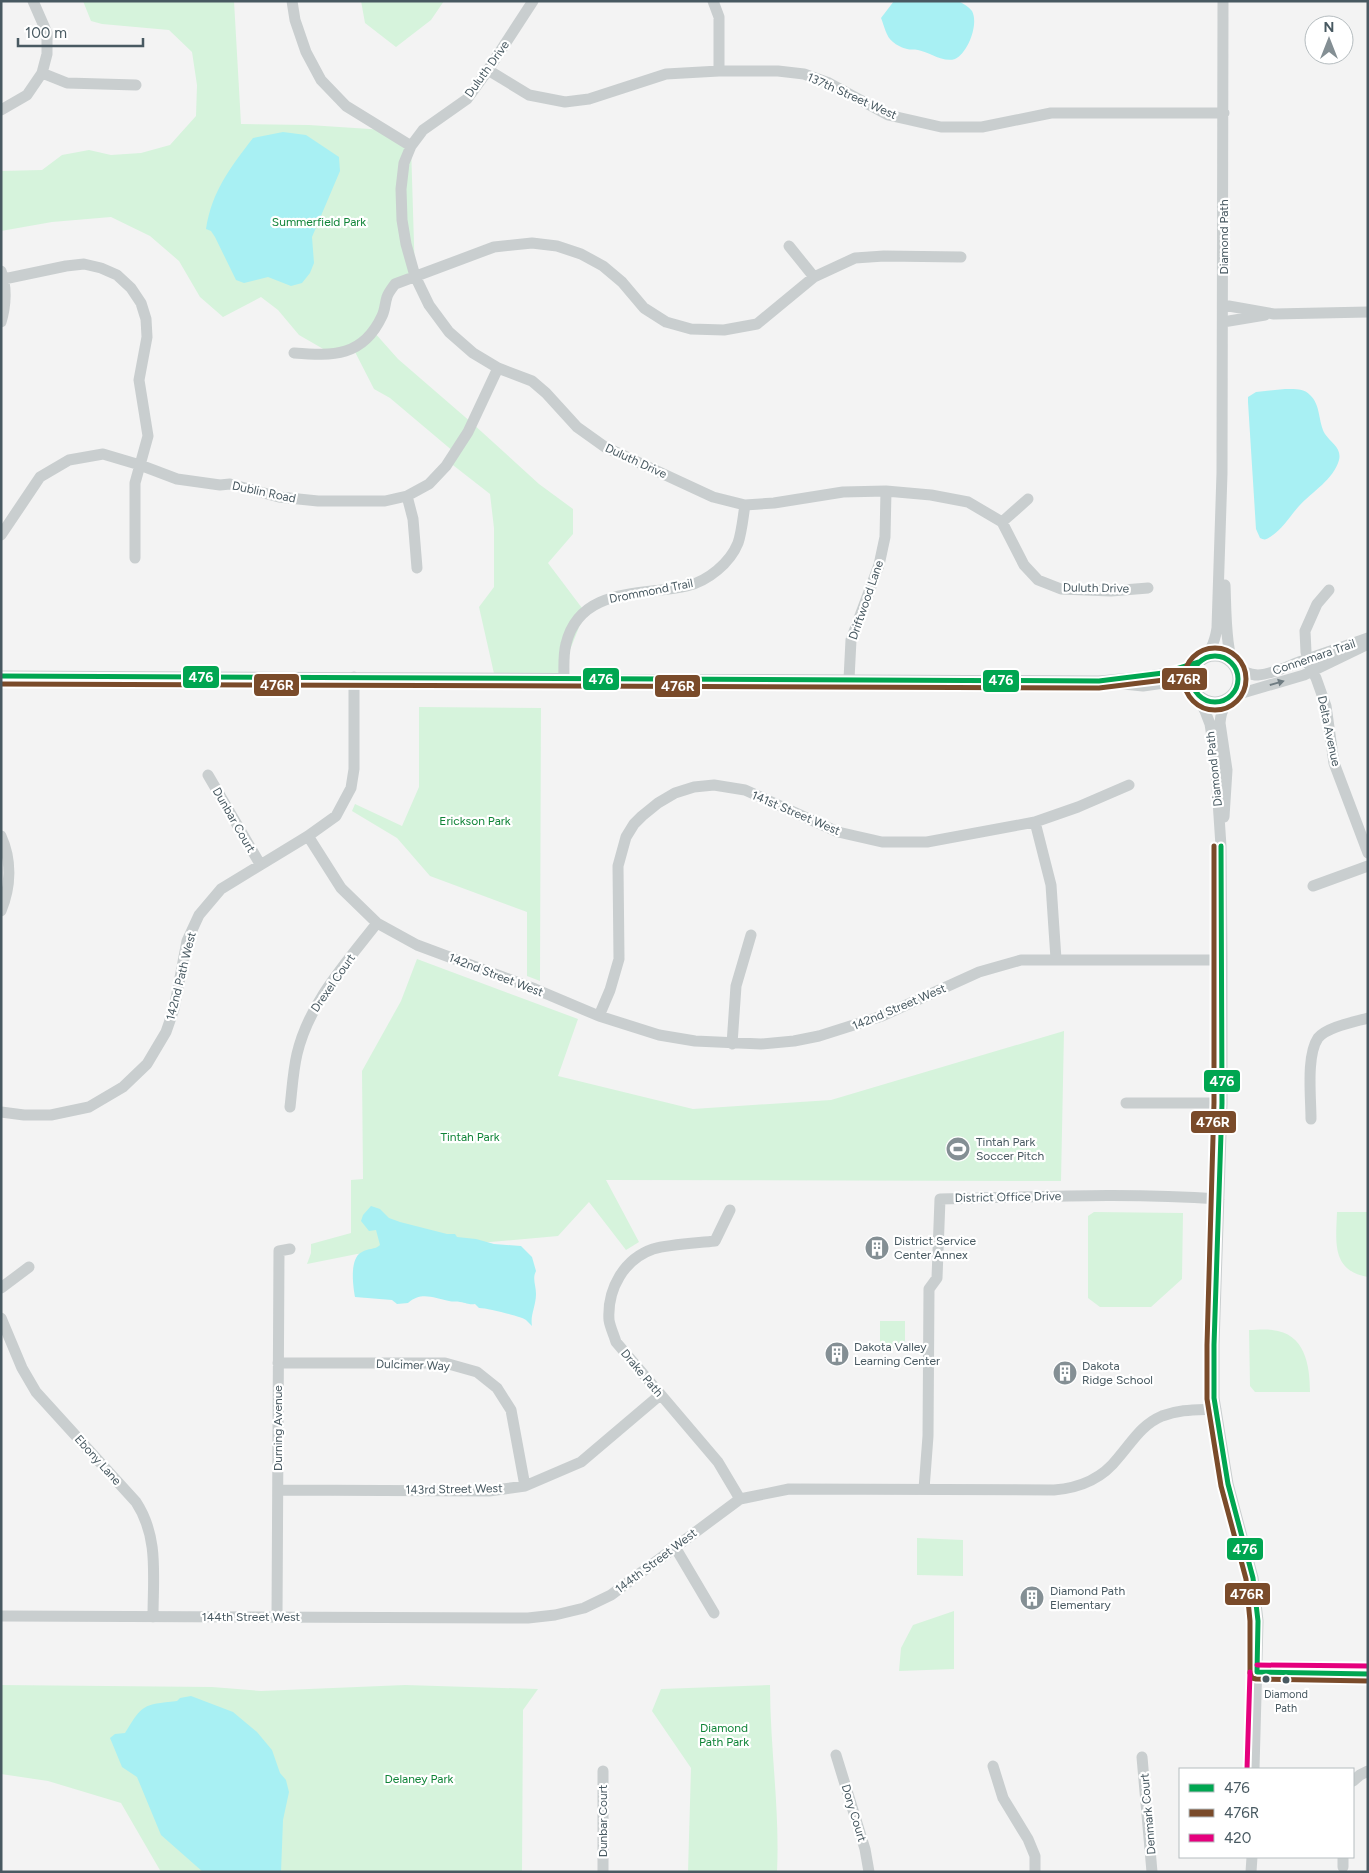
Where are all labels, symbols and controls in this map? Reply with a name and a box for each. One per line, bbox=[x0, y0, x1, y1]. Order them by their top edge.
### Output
scale bar bbox=[18, 15, 142, 47]
north arrow bbox=[1304, 15, 1354, 65]
text: N bbox=[1324, 19, 1334, 36]
text: 100 m bbox=[25, 24, 67, 42]
street label: Duluth Drive bbox=[462, 38, 512, 100]
street label: 137th Street West bbox=[805, 70, 899, 122]
street label: Diamond Path bbox=[1217, 199, 1231, 275]
park label: Summerfield Park bbox=[272, 215, 366, 229]
street label: Duluth Drive bbox=[603, 441, 669, 482]
street label: Dublin Road bbox=[231, 478, 297, 506]
street label: Driftwood Lane bbox=[846, 558, 886, 641]
street label: Drommond Trail bbox=[608, 576, 694, 606]
street label: Duluth Drive bbox=[1063, 580, 1130, 596]
street label: Connemara Trail bbox=[1271, 636, 1357, 678]
line badge: 476 bbox=[182, 665, 220, 689]
line badge: 476 bbox=[582, 667, 620, 691]
line badge: 476R bbox=[1161, 667, 1208, 691]
text: 476 bbox=[189, 669, 213, 686]
line badge: 476 bbox=[982, 669, 1020, 693]
text: 476 bbox=[589, 671, 613, 688]
text: 476R bbox=[1167, 671, 1201, 688]
text: 476 bbox=[989, 672, 1013, 689]
line badge: 476R bbox=[253, 673, 300, 697]
line badge: 476R bbox=[654, 674, 701, 698]
text: 476R bbox=[260, 677, 294, 694]
text: 476R bbox=[661, 678, 695, 695]
one-way arrow bbox=[1270, 679, 1285, 687]
street label: Delta Avenue bbox=[1315, 695, 1343, 768]
street label: Diamond Path bbox=[1203, 731, 1225, 807]
street label: Dunbar Court bbox=[210, 785, 258, 855]
street label: 141st Street West bbox=[750, 788, 843, 838]
park label: Erickson Park bbox=[439, 814, 511, 828]
street label: 142nd Path West bbox=[163, 930, 199, 1022]
street label: Drexel Court bbox=[308, 951, 358, 1015]
street label: 142nd Street West bbox=[447, 951, 546, 1000]
street label: 142nd Street West bbox=[850, 981, 948, 1033]
line badge: 476 bbox=[1203, 1069, 1241, 1093]
text: 476 bbox=[1210, 1073, 1234, 1090]
line badge: 476R bbox=[1190, 1110, 1237, 1134]
text: 476R bbox=[1196, 1114, 1230, 1131]
park label: Tintah Park bbox=[440, 1130, 500, 1144]
place label: Tintah Park Soccer Pitch bbox=[976, 1135, 1045, 1163]
sports icon: Tintah Park Soccer Pitch bbox=[945, 1136, 971, 1162]
street label: District Office Drive bbox=[955, 1189, 1062, 1205]
place label: District Service Center Annex bbox=[894, 1234, 976, 1262]
building icon: District Service Center Annex bbox=[864, 1235, 890, 1261]
place label: Dakota Valley Learning Center bbox=[854, 1340, 940, 1368]
building icon: Dakota Valley Learning Center bbox=[824, 1341, 850, 1367]
street label: Drake Path bbox=[618, 1346, 666, 1400]
street label: Dulcimer Way bbox=[376, 1357, 451, 1373]
place label: Dakota Ridge School bbox=[1082, 1359, 1153, 1387]
building icon: Dakota Ridge School bbox=[1052, 1360, 1078, 1386]
street label: Durning Avenue bbox=[271, 1385, 285, 1471]
street label: Ebony Lane bbox=[72, 1432, 124, 1488]
street label: 143rd Street West bbox=[405, 1481, 503, 1497]
street label: 144th Street West bbox=[613, 1526, 700, 1596]
line badge: 476 bbox=[1226, 1537, 1264, 1561]
text: 476 bbox=[1233, 1541, 1257, 1558]
line badge: 476R bbox=[1224, 1582, 1271, 1606]
place label: Diamond Path Elementary bbox=[1050, 1584, 1126, 1612]
building icon: Diamond Path Elementary bbox=[1019, 1585, 1045, 1611]
text: 476R bbox=[1230, 1586, 1264, 1603]
street label: 144th Street West bbox=[202, 1610, 301, 1624]
unlabelled marker bbox=[1261, 1674, 1271, 1684]
marker: Diamond Path bbox=[1281, 1675, 1291, 1685]
place label: Diamond Path bbox=[1264, 1688, 1308, 1715]
park label: Diamond Path Park bbox=[699, 1721, 749, 1749]
legend bbox=[1179, 1768, 1354, 1858]
park label: Delaney Park bbox=[385, 1772, 454, 1786]
street label: Denmark Court bbox=[1137, 1772, 1159, 1855]
text: 476 bbox=[1224, 1779, 1250, 1797]
street label: Dory Court bbox=[839, 1783, 870, 1844]
street label: Dunbar Court bbox=[596, 1784, 610, 1857]
text: 476R bbox=[1224, 1804, 1259, 1822]
text: 420 bbox=[1224, 1829, 1251, 1847]

